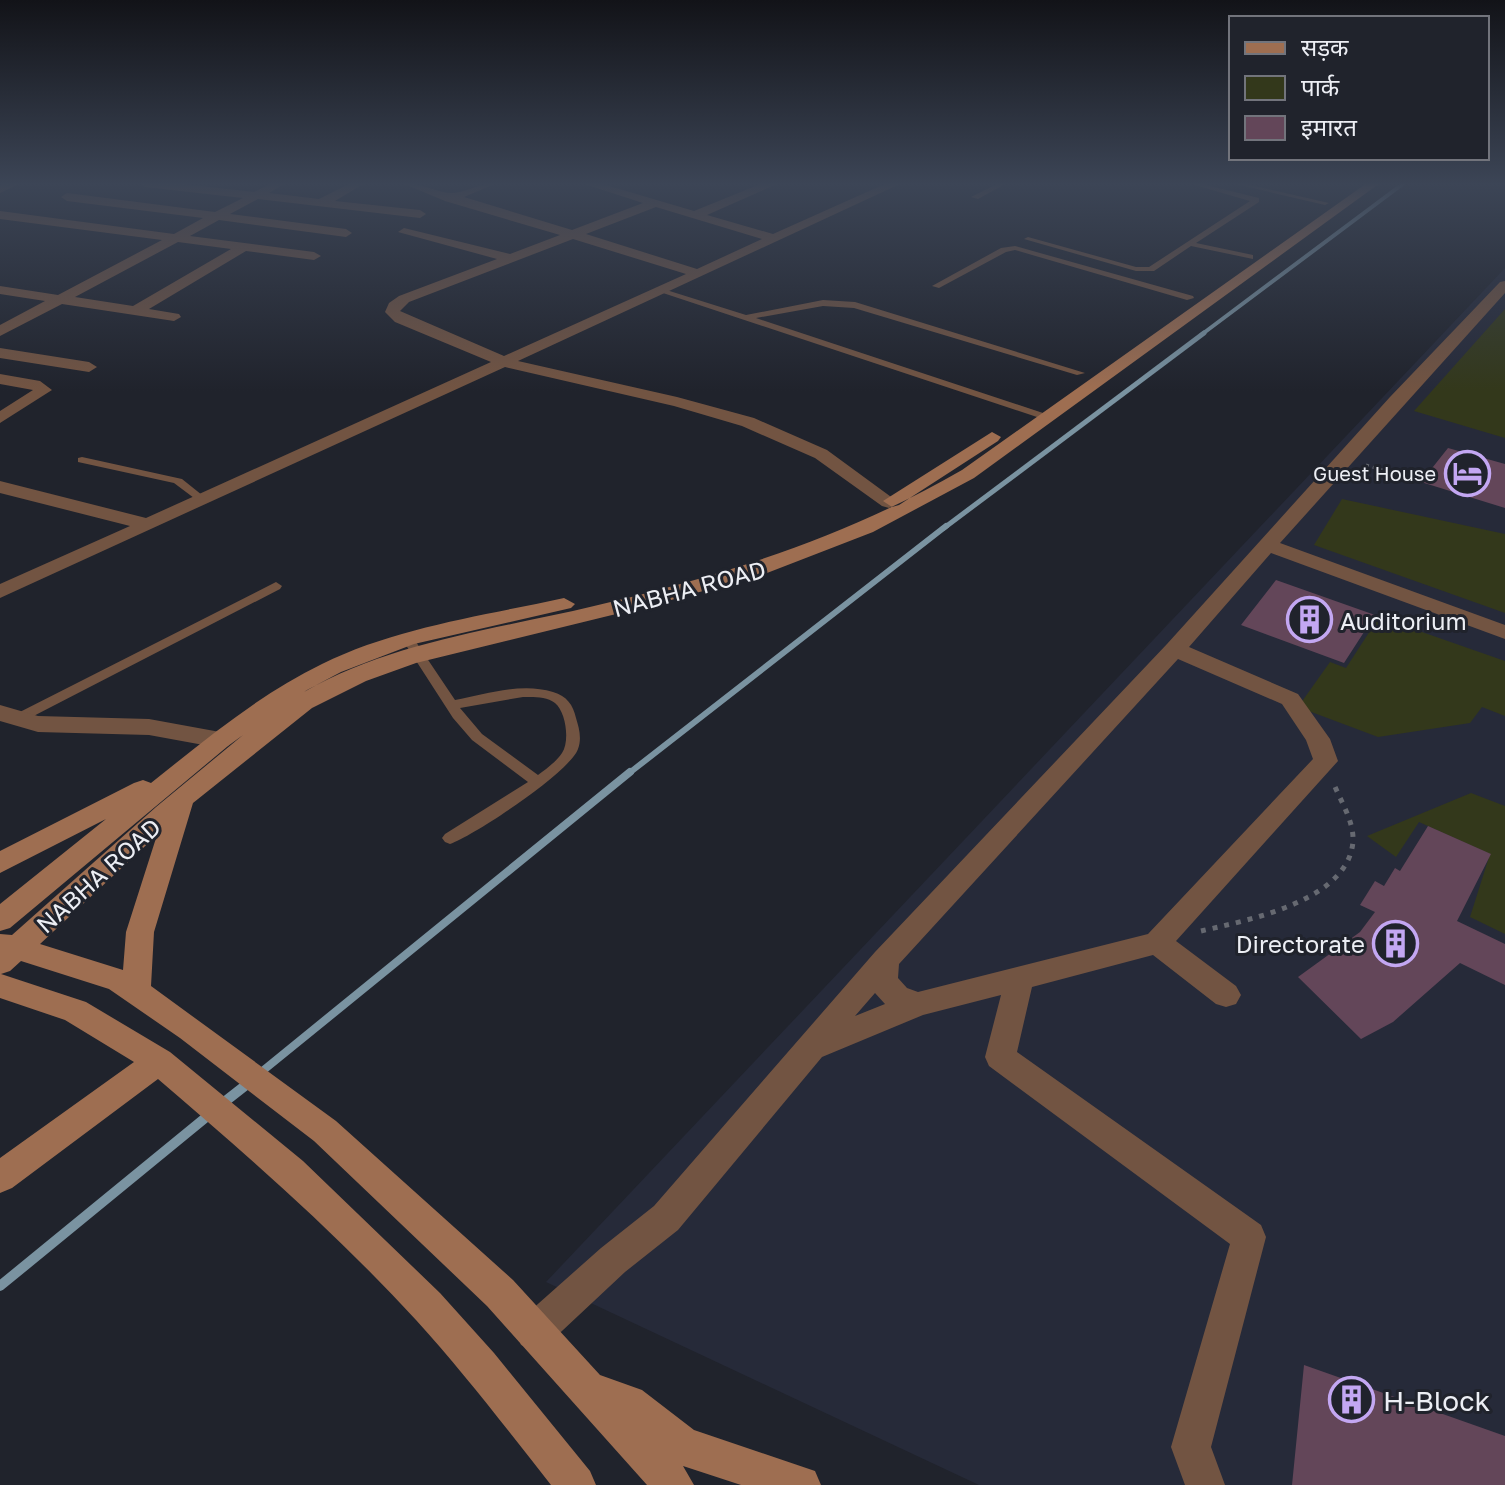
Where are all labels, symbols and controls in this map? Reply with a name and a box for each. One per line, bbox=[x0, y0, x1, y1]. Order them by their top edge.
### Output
legend bbox=[1229, 16, 1489, 160]
text: सड़क bbox=[1301, 32, 1349, 61]
text: पार्क bbox=[1301, 72, 1340, 101]
text: इमारत bbox=[1301, 112, 1358, 141]
hotel icon: Guest House bbox=[1443, 449, 1491, 497]
place label: Guest House bbox=[1313, 461, 1436, 485]
street label: NABHA ROAD bbox=[609, 554, 769, 622]
building icon: Auditorium bbox=[1285, 596, 1333, 644]
place label: Auditorium bbox=[1340, 606, 1467, 635]
street label: NABHA ROAD bbox=[30, 812, 166, 938]
building icon: Directorate bbox=[1372, 919, 1420, 967]
place label: Directorate bbox=[1236, 929, 1365, 958]
building icon: H-Block bbox=[1328, 1376, 1376, 1424]
place label: H-Block bbox=[1383, 1384, 1490, 1417]

